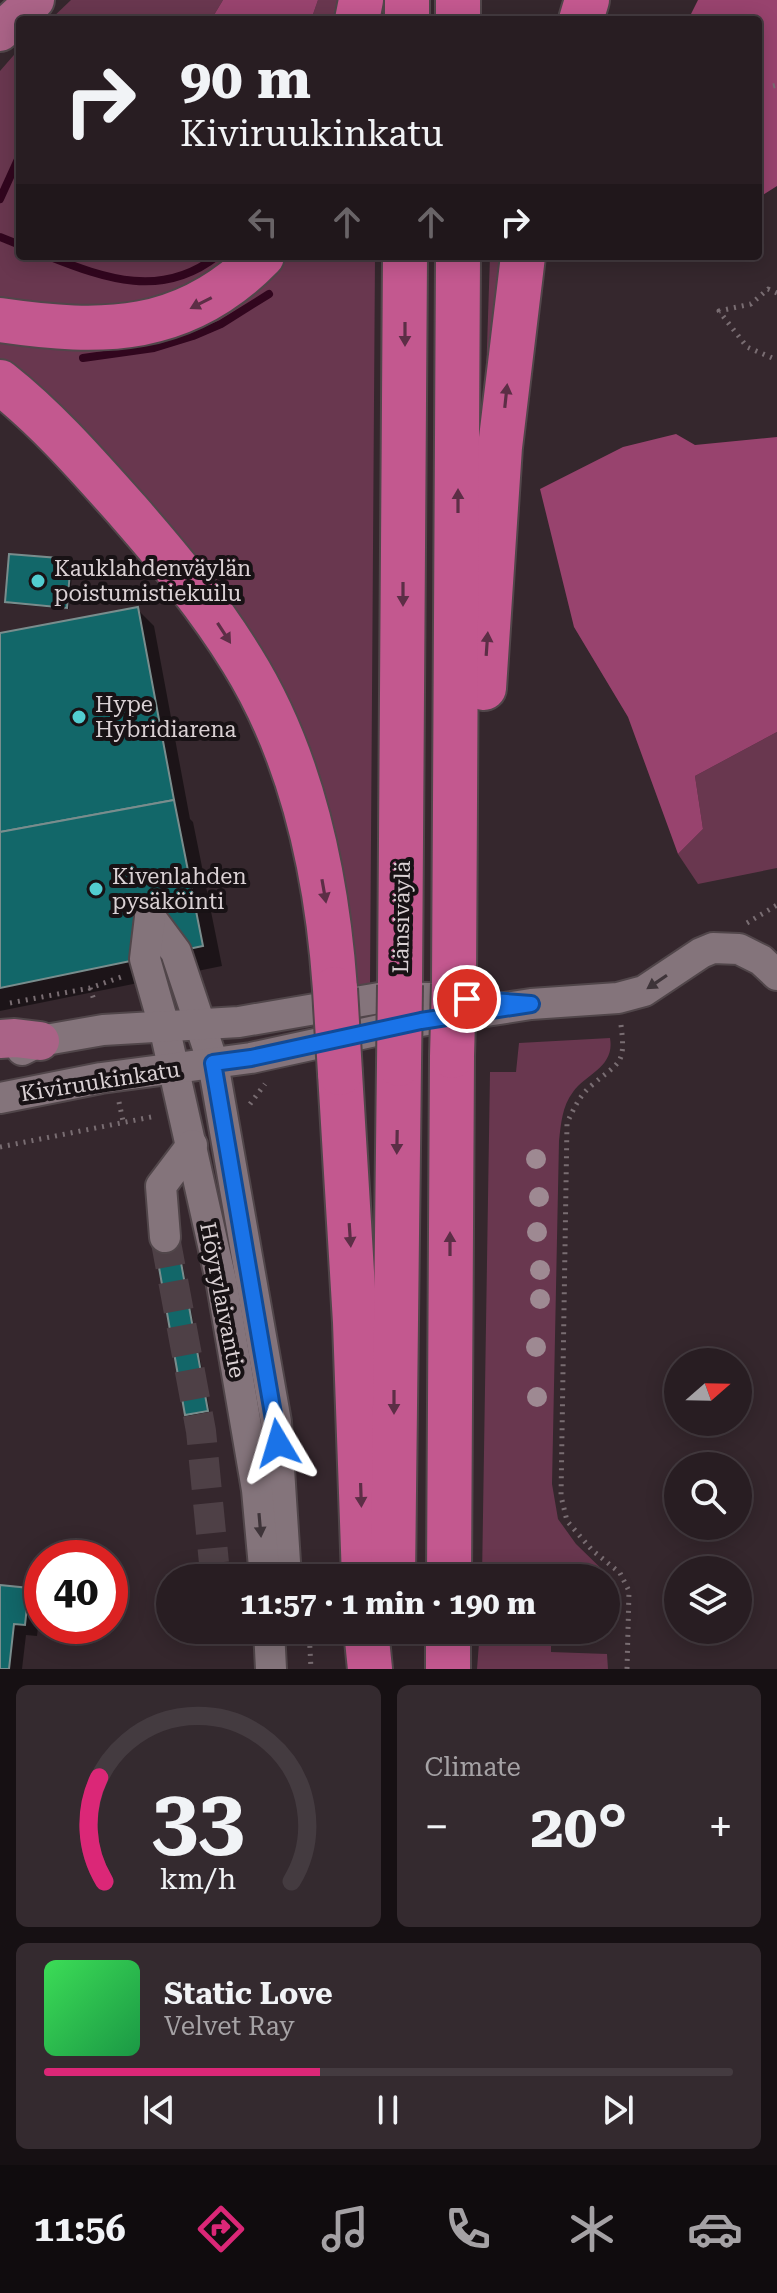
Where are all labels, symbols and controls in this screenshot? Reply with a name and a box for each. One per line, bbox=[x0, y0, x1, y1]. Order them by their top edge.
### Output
text: 90 m bbox=[180, 46, 311, 112]
icon: right bbox=[48, 48, 152, 152]
text: Kiviruukinkatu bbox=[180, 113, 443, 155]
icon: left bbox=[241, 200, 285, 244]
icon: ahead bbox=[325, 200, 369, 244]
icon: ahead bbox=[409, 200, 453, 244]
icon: right bbox=[493, 200, 537, 244]
one-way arrow bbox=[190, 297, 213, 310]
one-way arrow bbox=[398, 322, 411, 347]
one-way arrow bbox=[499, 383, 512, 408]
one-way arrow bbox=[452, 488, 464, 513]
place label: Kauklahdenväylän poistumistiekuilu bbox=[54, 556, 251, 606]
marker: Kauklahdenväylän poistumistiekuilu bbox=[29, 572, 47, 590]
one-way arrow bbox=[397, 582, 409, 607]
one-way arrow bbox=[217, 622, 231, 644]
one-way arrow bbox=[481, 631, 494, 656]
place label: Hype Hybridiarena bbox=[95, 692, 237, 742]
marker: Hype Hybridiarena bbox=[70, 708, 88, 726]
street label: Länsiväylä bbox=[388, 860, 415, 974]
place label: Kivenlahden pysäköinti bbox=[112, 864, 247, 914]
one-way arrow bbox=[318, 879, 330, 904]
marker: Kivenlahden pysäköinti bbox=[87, 880, 105, 898]
pin bbox=[433, 965, 501, 1033]
one-way arrow bbox=[646, 974, 668, 989]
icon: arrive bbox=[445, 977, 489, 1021]
street label: Kiviruukinkatu bbox=[19, 1057, 182, 1106]
one-way arrow bbox=[391, 1130, 404, 1155]
street label: Höyrylaivantie bbox=[195, 1220, 250, 1380]
one-way arrow bbox=[344, 1223, 357, 1248]
one-way arrow bbox=[444, 1231, 457, 1256]
north arrow bbox=[664, 1348, 752, 1436]
map controls bbox=[664, 1348, 752, 1644]
one-way arrow bbox=[388, 1390, 400, 1415]
position arrow bbox=[236, 1401, 320, 1485]
button: search bbox=[664, 1452, 752, 1540]
one-way arrow bbox=[355, 1483, 368, 1508]
one-way arrow bbox=[254, 1513, 267, 1538]
speed limit sign: 40 bbox=[24, 1540, 128, 1644]
button: layers bbox=[664, 1556, 752, 1644]
text: 11:57 · 1 min · 190 m bbox=[240, 1586, 536, 1621]
text: Climate bbox=[425, 1752, 521, 1782]
text: 33 bbox=[152, 1771, 245, 1868]
text: 20° bbox=[530, 1791, 627, 1862]
text: − bbox=[425, 1801, 449, 1853]
text: + bbox=[708, 1801, 733, 1853]
text: km/h bbox=[160, 1862, 237, 1896]
text: Static Love bbox=[164, 1976, 333, 2011]
text: Velvet Ray bbox=[164, 2011, 295, 2041]
icon: previous bbox=[137, 2088, 181, 2132]
icon: pause bbox=[366, 2088, 410, 2132]
icon: next bbox=[596, 2088, 640, 2132]
icon: directions bbox=[193, 2201, 249, 2257]
icon: music bbox=[317, 2201, 373, 2257]
icon: phone bbox=[440, 2201, 496, 2257]
icon: climate bbox=[564, 2201, 620, 2257]
icon: car bbox=[687, 2201, 743, 2257]
text: 11:56 bbox=[34, 2208, 126, 2250]

